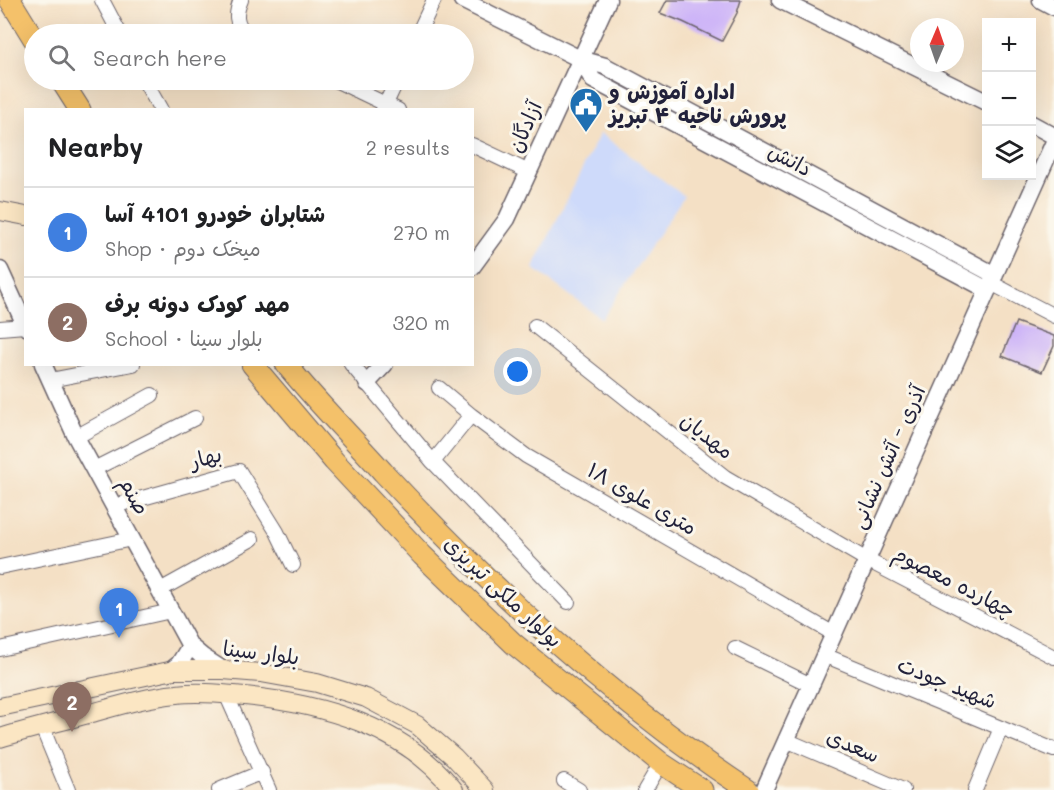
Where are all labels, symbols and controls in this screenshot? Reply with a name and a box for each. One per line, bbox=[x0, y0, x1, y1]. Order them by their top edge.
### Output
north arrow bbox=[910, 18, 964, 72]
map controls bbox=[982, 18, 1036, 180]
button: + bbox=[982, 18, 1036, 72]
search box bbox=[24, 24, 474, 90]
icon: search bbox=[45, 41, 78, 74]
text: Search here bbox=[93, 43, 227, 72]
button: − bbox=[982, 72, 1036, 126]
place label: اداره آموزش و پرورش ناحیه ۴ تبریز bbox=[607, 77, 786, 129]
public building icon: اداره آموزش و پرورش ناحیه ۴ تبریز bbox=[568, 86, 604, 133]
street label: آزادگان bbox=[500, 96, 547, 156]
button: layers bbox=[982, 126, 1036, 180]
text: Nearby bbox=[48, 130, 143, 164]
text: 2 results bbox=[366, 134, 450, 160]
street label: دانش bbox=[764, 136, 817, 181]
text: شتابران خودرو 4101 آسا bbox=[105, 199, 325, 228]
text: 1 bbox=[63, 219, 72, 245]
text: 270 m bbox=[393, 219, 450, 245]
text: Shop · میخک دوم bbox=[105, 235, 261, 261]
text: مهد کودک دونه برف bbox=[105, 289, 290, 318]
text: 2 bbox=[62, 309, 73, 335]
text: 320 m bbox=[392, 309, 450, 335]
text: School · بلوار سینا bbox=[105, 325, 263, 351]
your location bbox=[503, 357, 532, 386]
street label: آذرى - آتش نشانى bbox=[843, 380, 932, 533]
street label: مهدیان bbox=[676, 406, 740, 464]
street label: بهار bbox=[185, 439, 225, 475]
street label: ۱۸ متری علوی bbox=[582, 455, 702, 542]
street label: صنم bbox=[111, 472, 157, 521]
street label: بولوار ملکی تبریزی bbox=[438, 529, 569, 654]
street label: چهارده معصوم bbox=[887, 538, 1020, 627]
pin: 1 bbox=[100, 588, 138, 638]
street label: بلوار سینا bbox=[221, 633, 301, 671]
street label: شهید جودت bbox=[894, 649, 1001, 715]
pin: 2 bbox=[52, 682, 92, 732]
street label: سعدی bbox=[823, 722, 884, 768]

